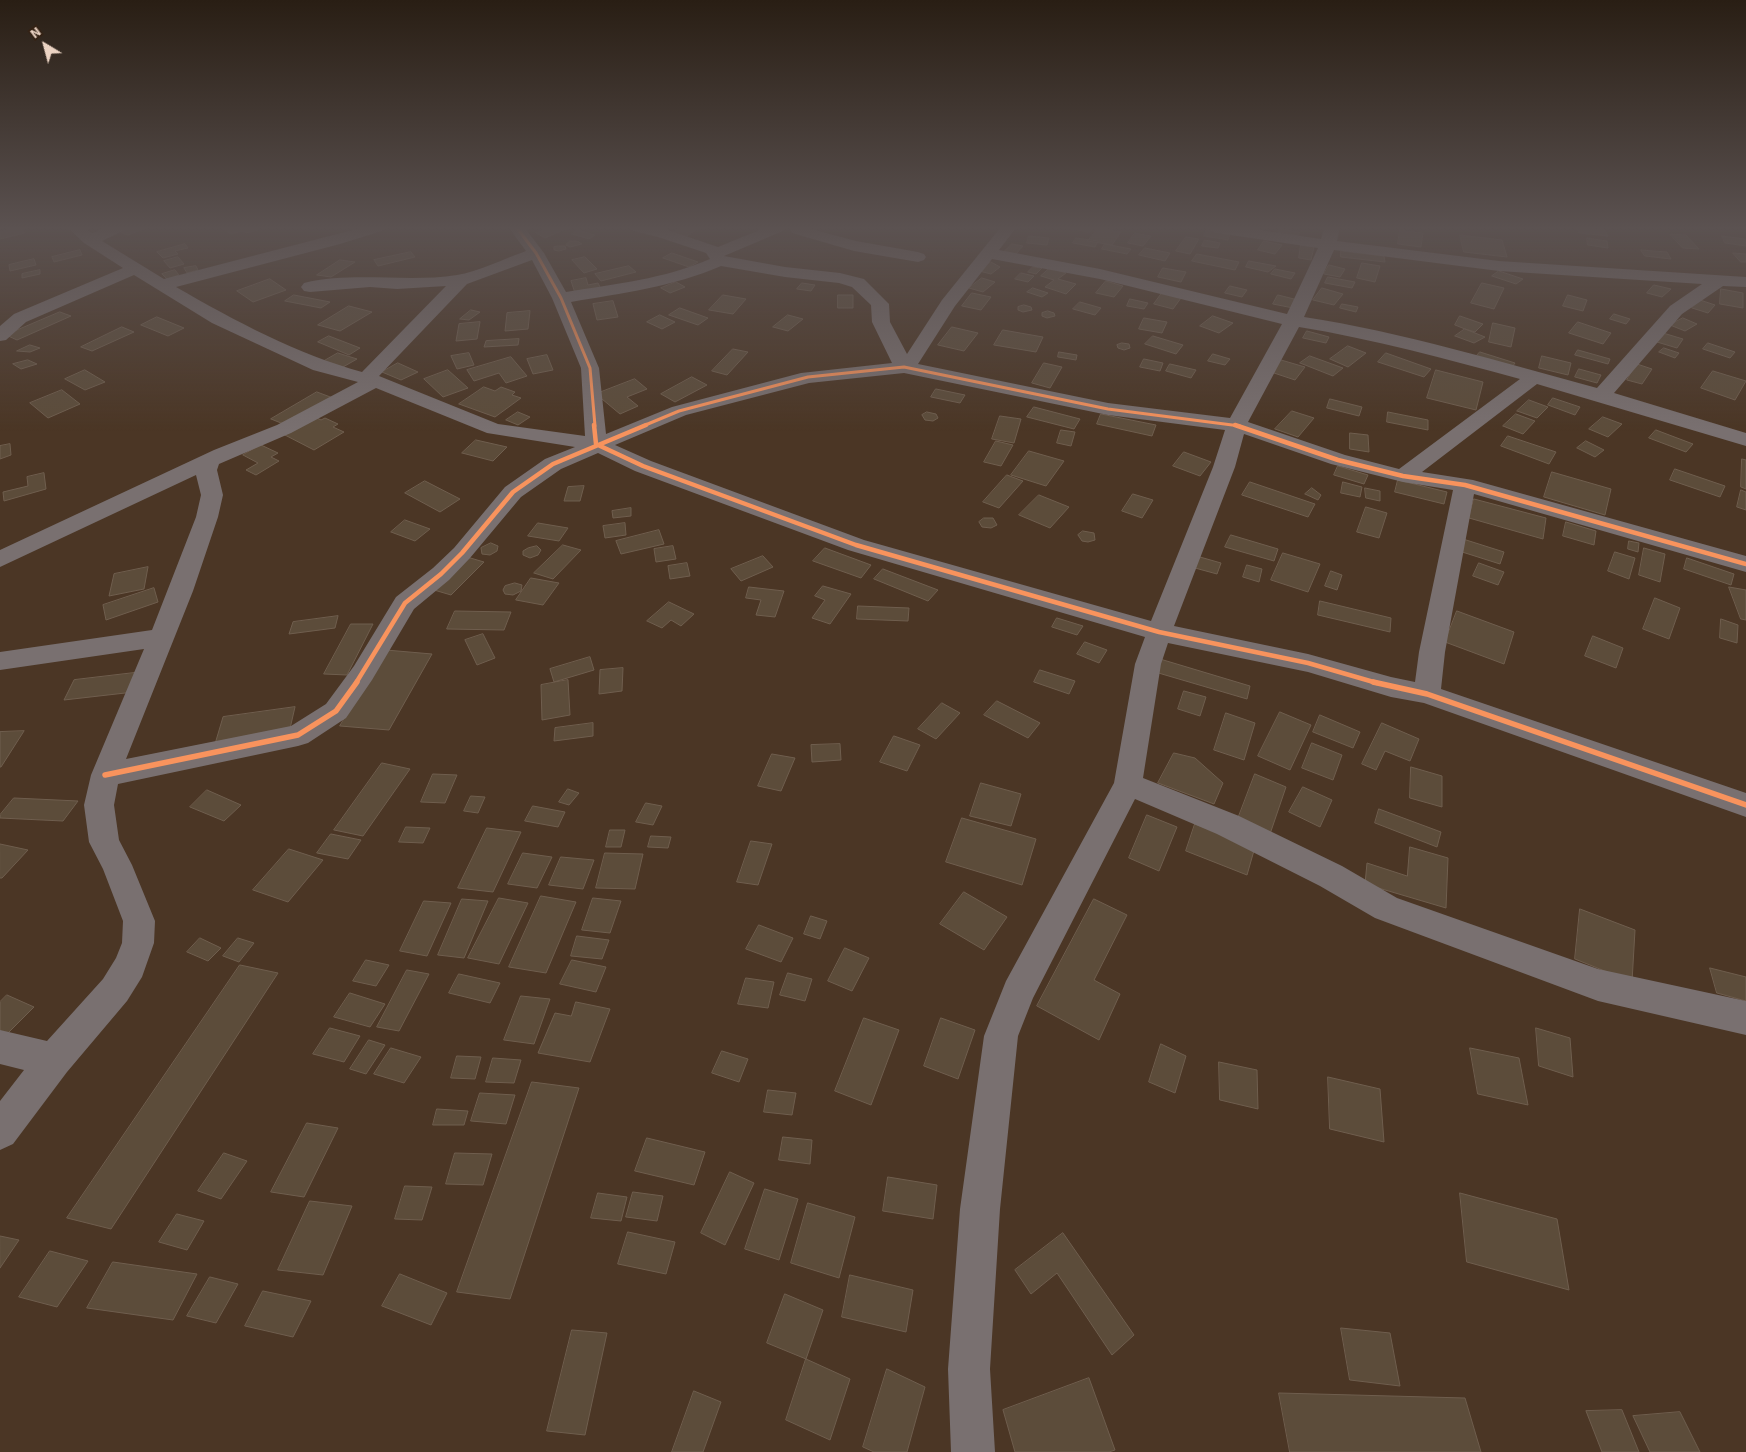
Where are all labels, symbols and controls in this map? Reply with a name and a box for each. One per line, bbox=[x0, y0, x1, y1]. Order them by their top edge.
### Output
north arrow bbox=[20, 20, 70, 70]
text: N bbox=[26, 22, 46, 44]

